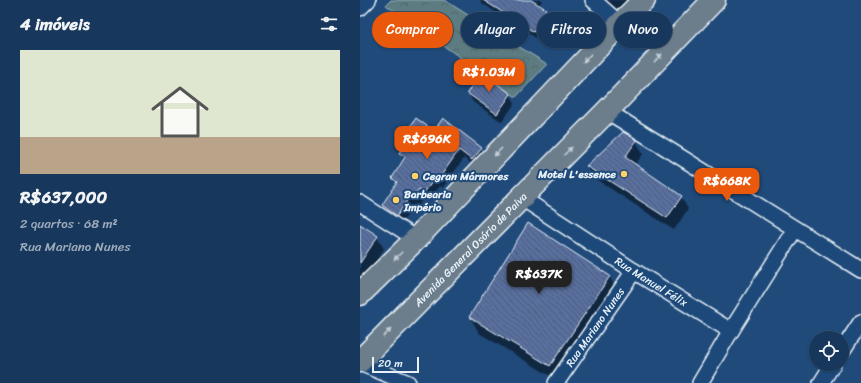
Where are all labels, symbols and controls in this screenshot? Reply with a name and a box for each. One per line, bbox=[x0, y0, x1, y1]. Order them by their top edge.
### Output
text: 4 imóveis bbox=[20, 9, 90, 39]
chip: Comprar bbox=[372, 12, 453, 48]
chip: Alugar bbox=[461, 12, 529, 48]
chip: Filtros bbox=[537, 12, 606, 48]
chip: Novo bbox=[614, 12, 672, 48]
icon: filters bbox=[318, 13, 340, 35]
one-way arrow bbox=[582, 53, 592, 63]
one-way arrow bbox=[653, 53, 663, 63]
pin: R$1.03M bbox=[452, 59, 526, 93]
text: R$1.03M bbox=[463, 60, 515, 83]
icon: home bbox=[144, 76, 216, 148]
pin: R$696K bbox=[394, 126, 460, 160]
text: R$696K bbox=[403, 127, 451, 150]
one-way arrow bbox=[563, 146, 573, 156]
one-way arrow bbox=[493, 147, 503, 157]
place label: Motel L'essence bbox=[537, 165, 616, 184]
place label: Cegran Mármores bbox=[422, 167, 509, 186]
pin: R$668K bbox=[694, 168, 760, 202]
marker: Motel L'essence bbox=[619, 169, 629, 179]
text: R$668K bbox=[703, 169, 751, 192]
marker: Cegran Mármores bbox=[410, 171, 420, 181]
text: R$637,000 bbox=[20, 182, 107, 212]
place label: Barbearia Império bbox=[403, 185, 452, 217]
street label: Avenida General Osório de Paiva bbox=[409, 187, 532, 312]
marker: Barbearia Império bbox=[391, 195, 401, 205]
text: 2 quartos · 68 m² bbox=[20, 212, 118, 235]
text: Rua Mariano Nunes bbox=[20, 235, 130, 258]
one-way arrow bbox=[393, 251, 403, 261]
street label: Rua Manuel Félix bbox=[611, 252, 692, 312]
pin: R$637K bbox=[506, 261, 572, 295]
text: R$637K bbox=[516, 262, 562, 285]
street label: Rua Mariano Nunes bbox=[561, 283, 630, 371]
one-way arrow bbox=[383, 328, 392, 338]
map controls bbox=[809, 331, 849, 371]
button: locate bbox=[809, 331, 849, 371]
text: 20 m bbox=[378, 354, 403, 373]
scale bar bbox=[372, 355, 419, 374]

